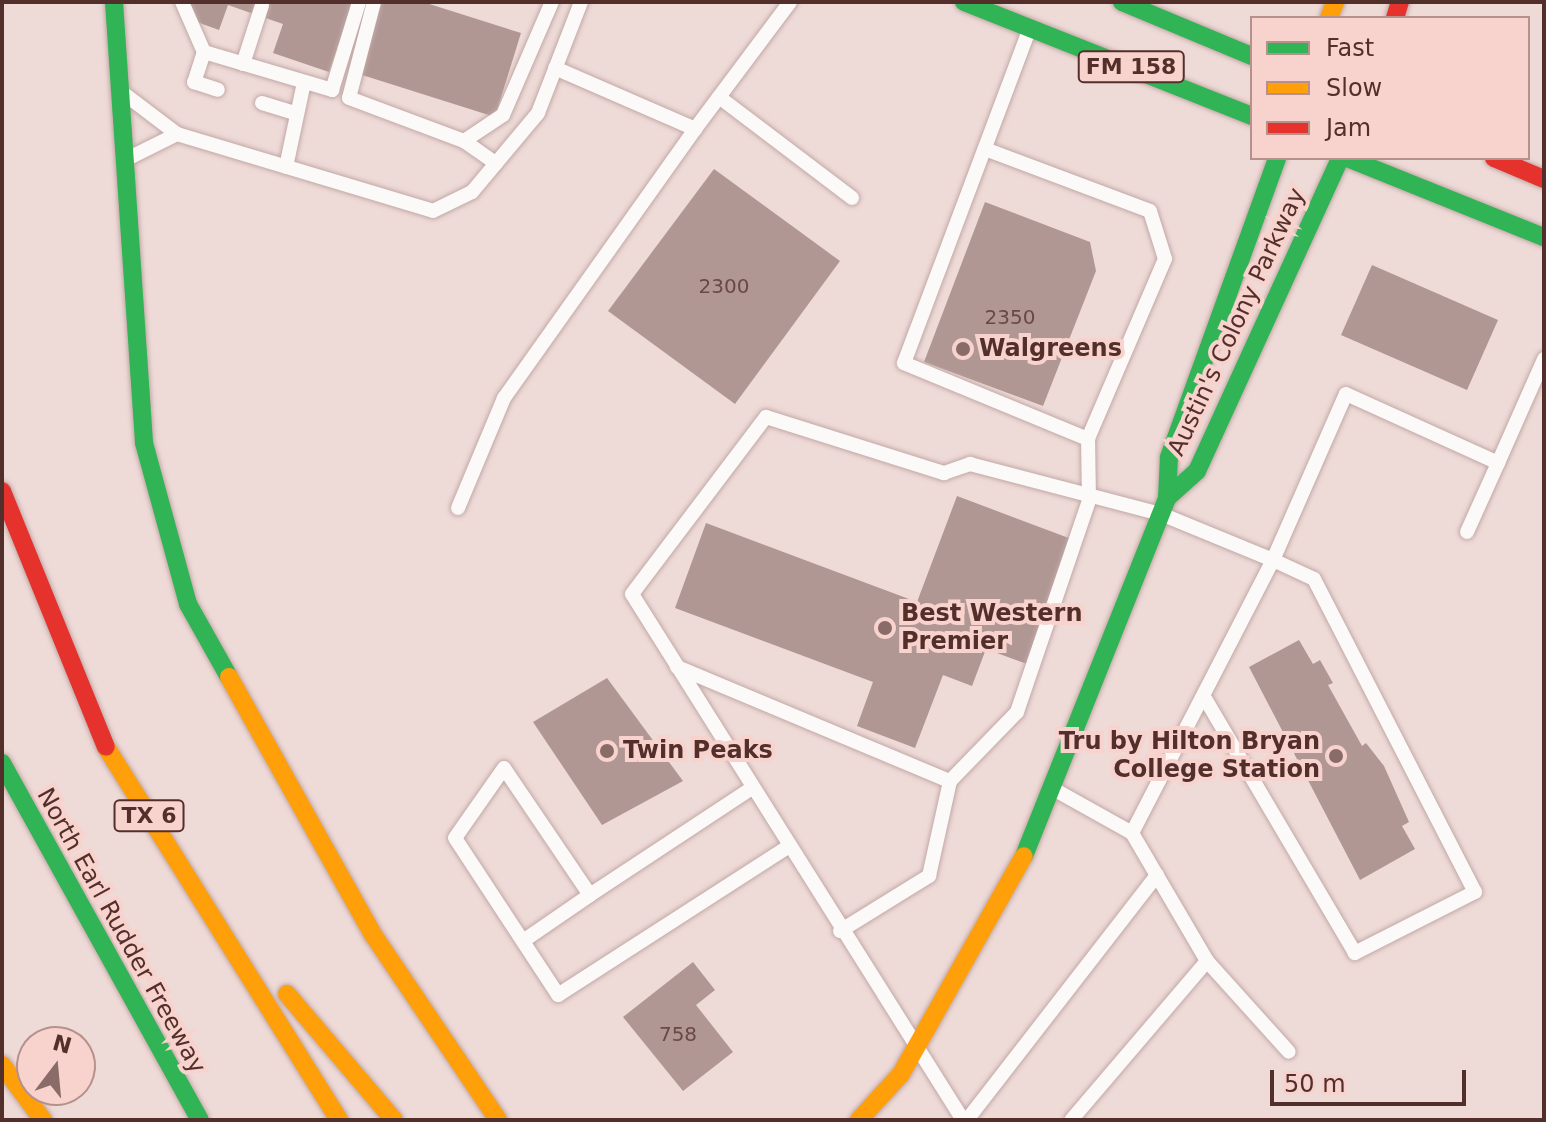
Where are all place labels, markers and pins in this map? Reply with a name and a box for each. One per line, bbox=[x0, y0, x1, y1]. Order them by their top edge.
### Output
place label: Walgreens bbox=[979, 335, 1122, 363]
marker: Walgreens bbox=[954, 340, 972, 358]
place label: Best Western Premier bbox=[901, 600, 1083, 656]
marker: Best Western Premier bbox=[876, 619, 894, 637]
place label: Tru by Hilton Bryan College Station bbox=[1059, 728, 1320, 784]
place label: Twin Peaks bbox=[623, 737, 773, 765]
marker: Twin Peaks bbox=[598, 742, 616, 760]
marker: Tru by Hilton Bryan College Station bbox=[1327, 747, 1345, 765]

